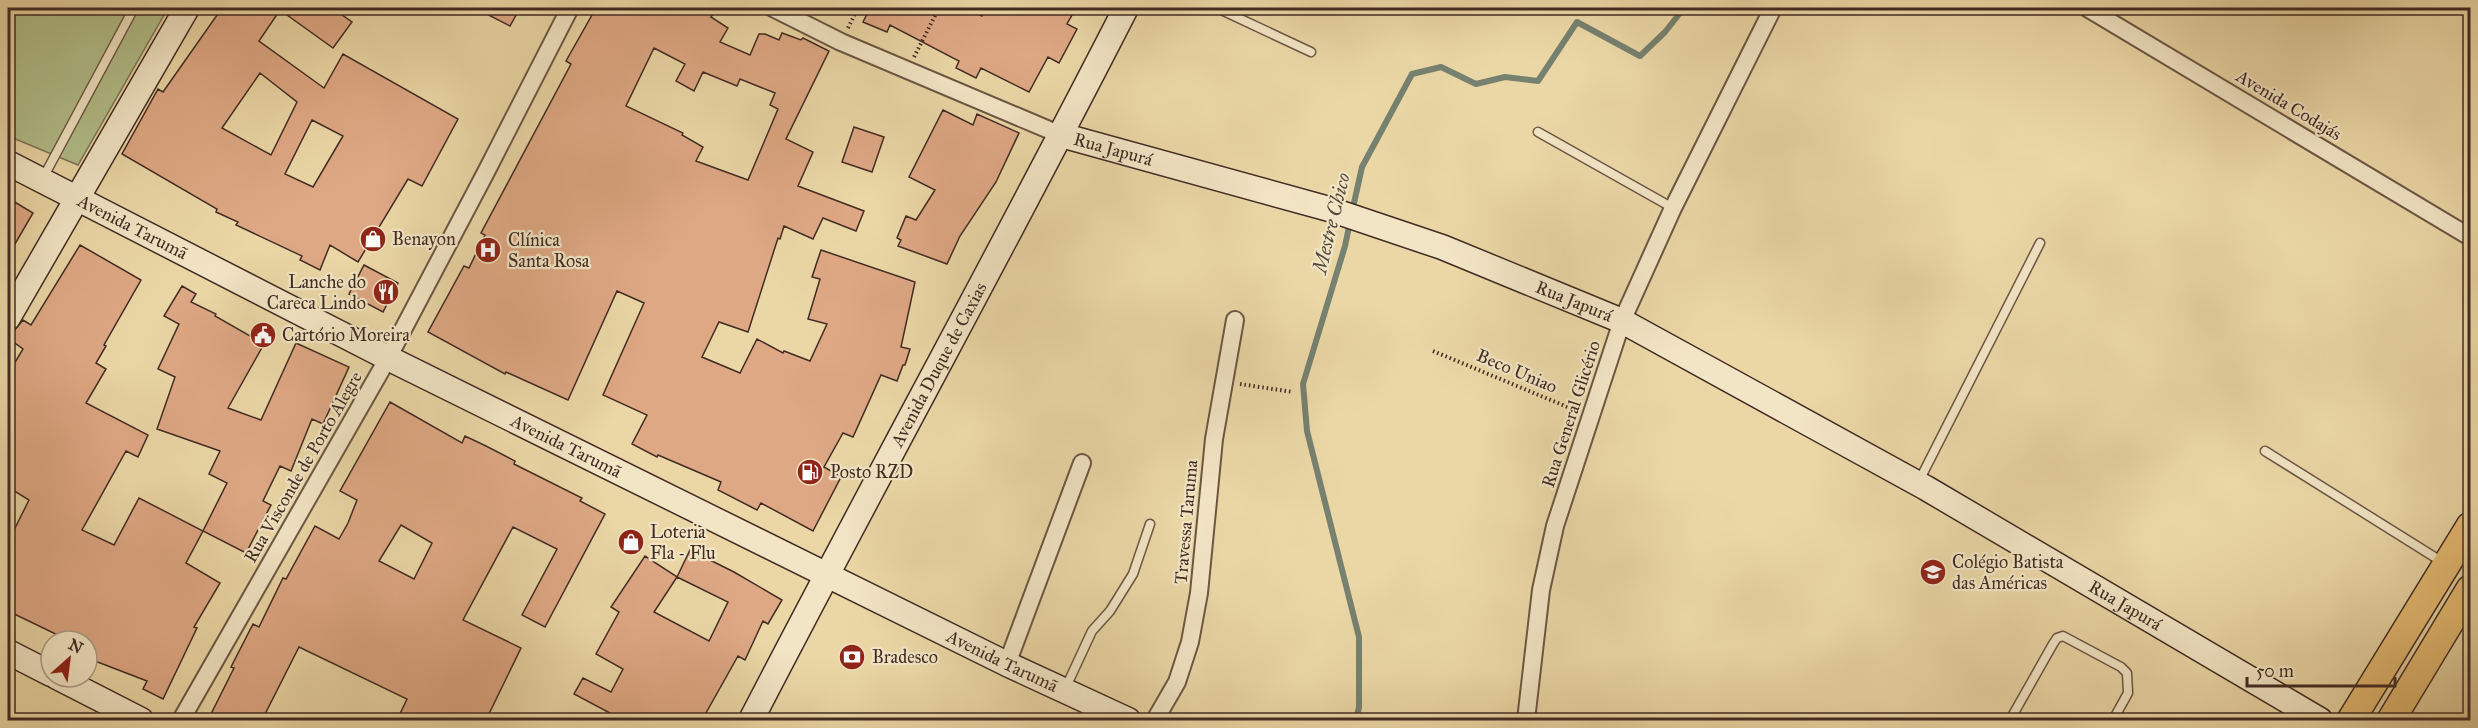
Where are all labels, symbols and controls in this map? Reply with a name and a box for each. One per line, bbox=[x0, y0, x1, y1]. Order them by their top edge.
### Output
street label: Avenida Codajás bbox=[2231, 64, 2346, 145]
street label: Rua Japurá bbox=[1071, 128, 1155, 171]
water label: Mestre Chico bbox=[1306, 170, 1355, 278]
street label: Avenida Tarumã bbox=[73, 189, 192, 264]
shop icon: Benayon bbox=[358, 224, 388, 254]
place label: Benayon bbox=[392, 228, 456, 250]
place label: Clínica Santa Rosa bbox=[508, 229, 590, 272]
hospital icon: Clínica Santa Rosa bbox=[473, 235, 503, 265]
place label: Lanche do Careca Lindo bbox=[267, 271, 366, 314]
street label: Rua Japurá bbox=[1532, 276, 1616, 327]
restaurant icon: Lanche do Careca Lindo bbox=[371, 277, 401, 307]
street label: Avenida Duque de Caxias bbox=[885, 278, 992, 452]
public building icon: Cartório Moreira bbox=[248, 320, 278, 350]
place label: Cartório Moreira bbox=[282, 324, 410, 346]
street label: Rua General Glicério bbox=[1537, 338, 1605, 490]
street label: Beco Uniao bbox=[1473, 344, 1561, 398]
street label: Rua Visconde de Porto Alegre bbox=[239, 367, 368, 567]
street label: Avenida Tarumã bbox=[506, 409, 626, 483]
fuel station icon: Posto RZD bbox=[795, 457, 825, 487]
street label: Travessa Taruma bbox=[1170, 459, 1202, 585]
place label: Posto RZD bbox=[830, 461, 913, 483]
place label: Loteria Fla - Flu bbox=[650, 521, 716, 564]
shop icon: Loteria Fla - Flu bbox=[616, 527, 646, 557]
place label: Colégio Batista das Américas bbox=[1952, 551, 2064, 594]
school or university icon: Colégio Batista das Américas bbox=[1918, 557, 1948, 587]
street label: Rua Japurá bbox=[2085, 575, 2166, 636]
street label: Avenida Tarumã bbox=[942, 624, 1062, 697]
north arrow bbox=[39, 629, 99, 689]
text: N bbox=[65, 635, 87, 658]
bank icon: Bradesco bbox=[837, 642, 867, 672]
place label: Bradesco bbox=[872, 646, 938, 668]
scale bar bbox=[2247, 650, 2396, 688]
text: 50 m bbox=[2256, 660, 2294, 682]

